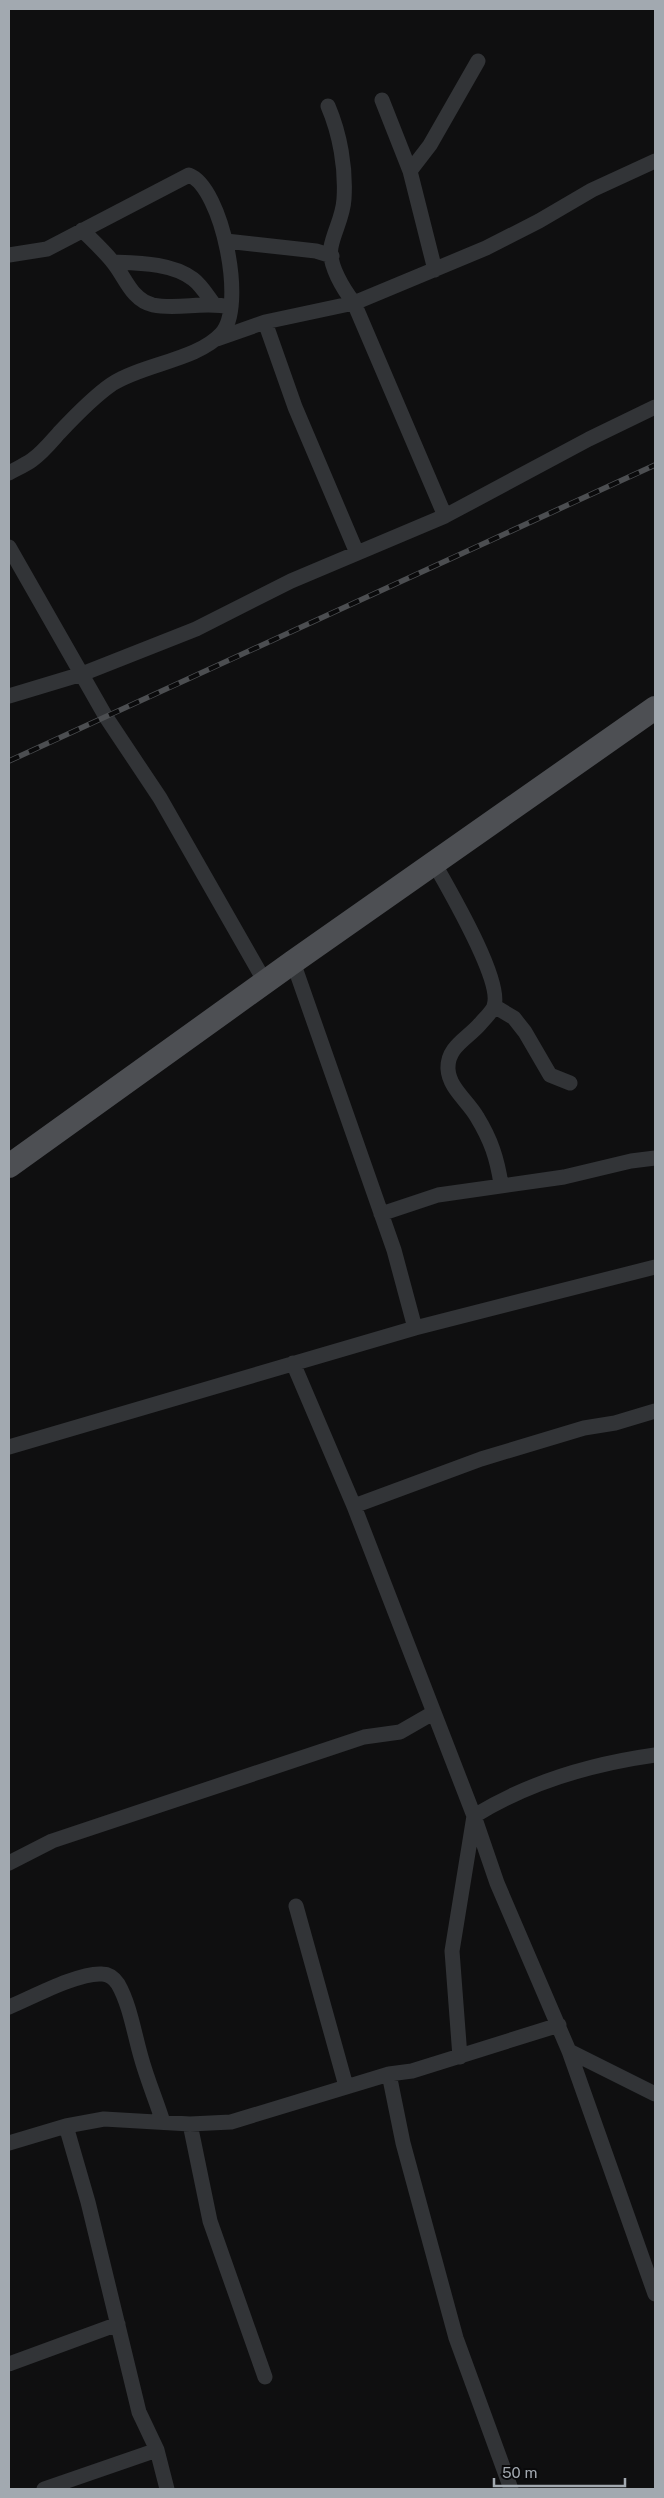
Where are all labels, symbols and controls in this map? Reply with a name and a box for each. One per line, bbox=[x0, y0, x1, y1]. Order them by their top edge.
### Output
scale bar bbox=[494, 2456, 625, 2488]
text: 50 m bbox=[502, 2464, 537, 2481]

